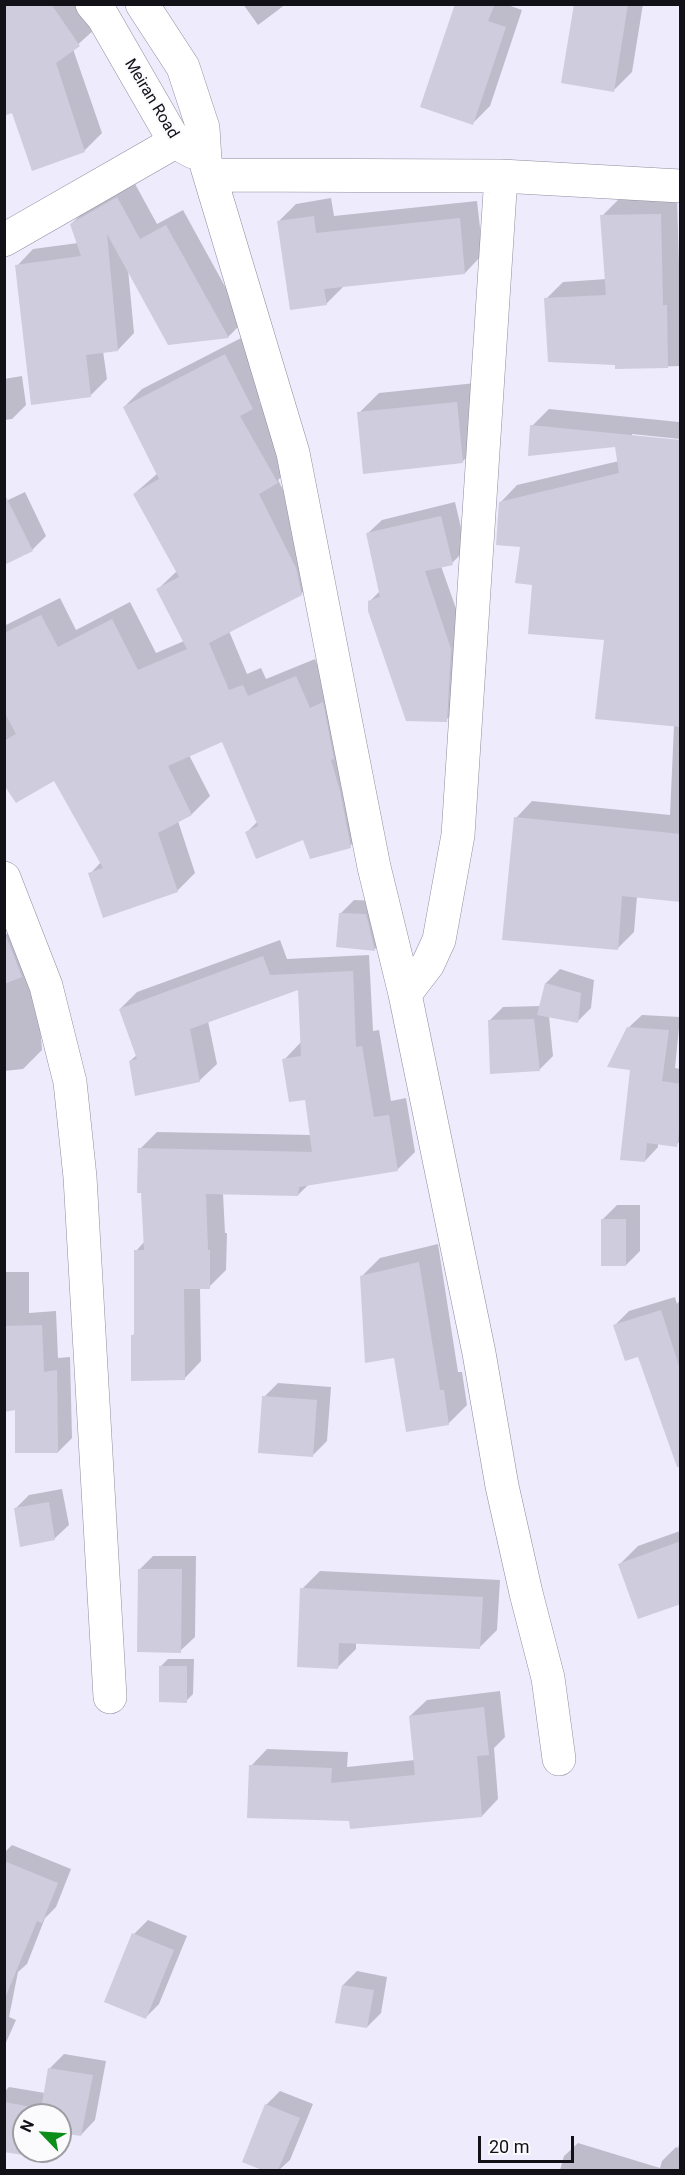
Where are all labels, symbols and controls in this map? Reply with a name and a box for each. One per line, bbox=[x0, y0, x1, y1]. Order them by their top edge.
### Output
street label: Meiran Road bbox=[120, 56, 182, 142]
north arrow bbox=[12, 2103, 72, 2163]
text: N bbox=[16, 2117, 38, 2135]
scale bar bbox=[481, 2124, 577, 2162]
text: 20 m bbox=[489, 2136, 529, 2157]

